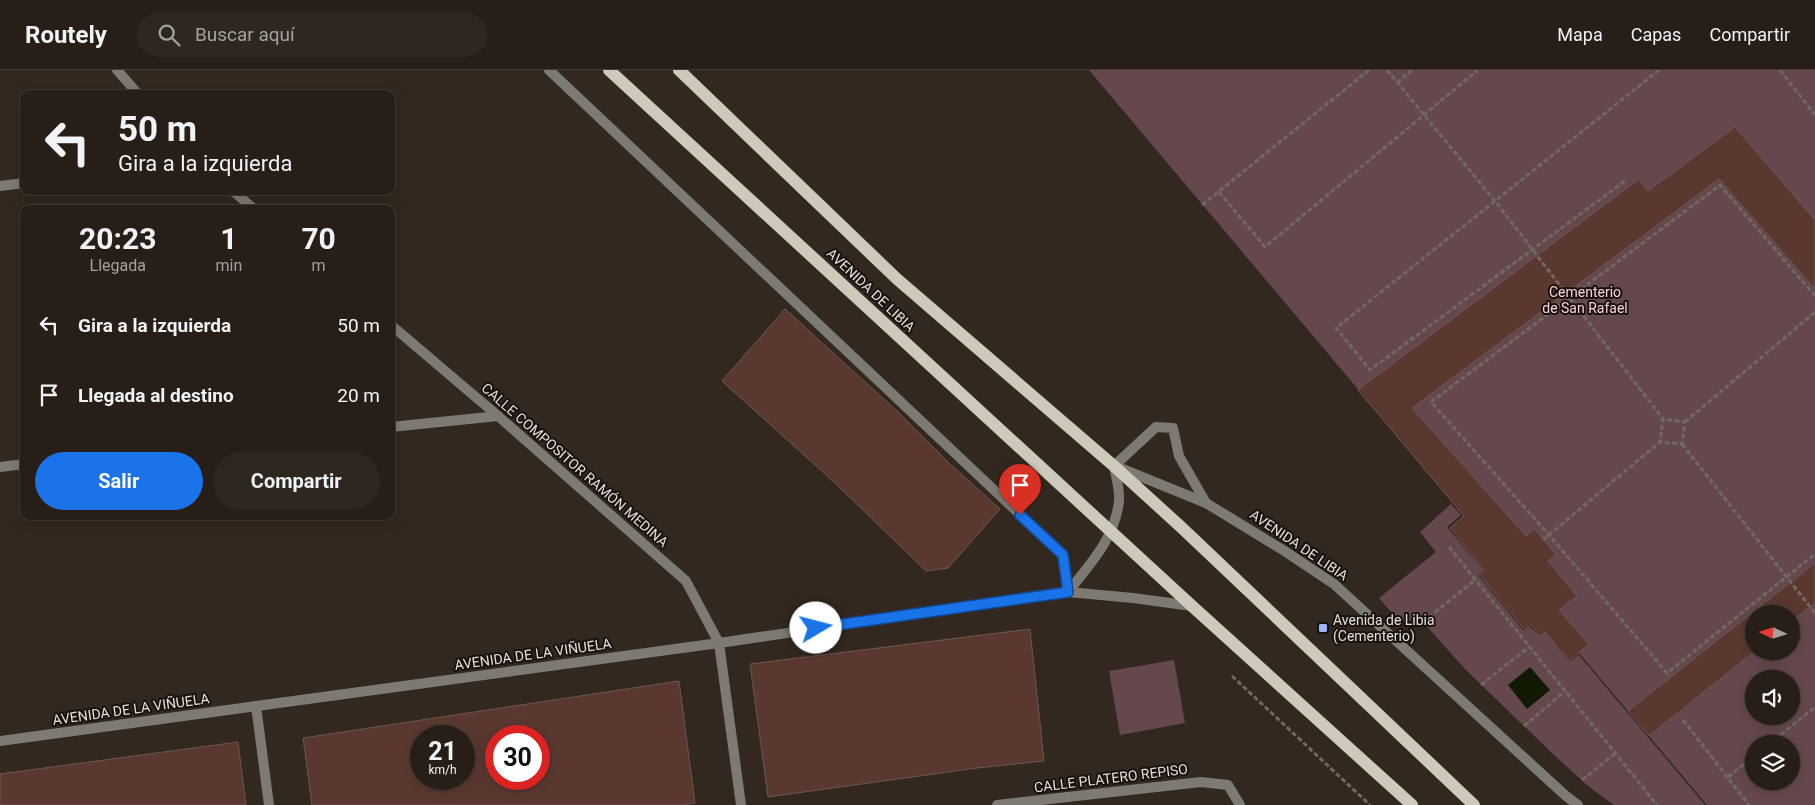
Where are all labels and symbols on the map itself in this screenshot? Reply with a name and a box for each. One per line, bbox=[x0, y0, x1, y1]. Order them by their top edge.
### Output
street label: AVENIDA DE LIBIA bbox=[824, 245, 918, 335]
park label: Cementerio de San Rafael bbox=[1542, 284, 1628, 316]
street label: CALLE COMPOSITOR RAMÓN MEDINA bbox=[479, 379, 672, 550]
pin bbox=[999, 464, 1041, 515]
street label: AVENIDA DE LIBIA bbox=[1247, 506, 1351, 584]
position arrow bbox=[789, 601, 841, 653]
north arrow bbox=[1745, 605, 1800, 660]
place label: Avenida de Libia (Cementerio) bbox=[1333, 612, 1435, 645]
marker: Avenida de Libia (Cementerio) bbox=[1317, 622, 1329, 634]
street label: AVENIDA DE LA VIÑUELA bbox=[453, 634, 612, 673]
street label: AVENIDA DE LA VIÑUELA bbox=[51, 689, 210, 728]
speed limit sign: 30 bbox=[485, 725, 550, 790]
street label: CALLE PLATERO REPISO bbox=[1033, 761, 1189, 795]

